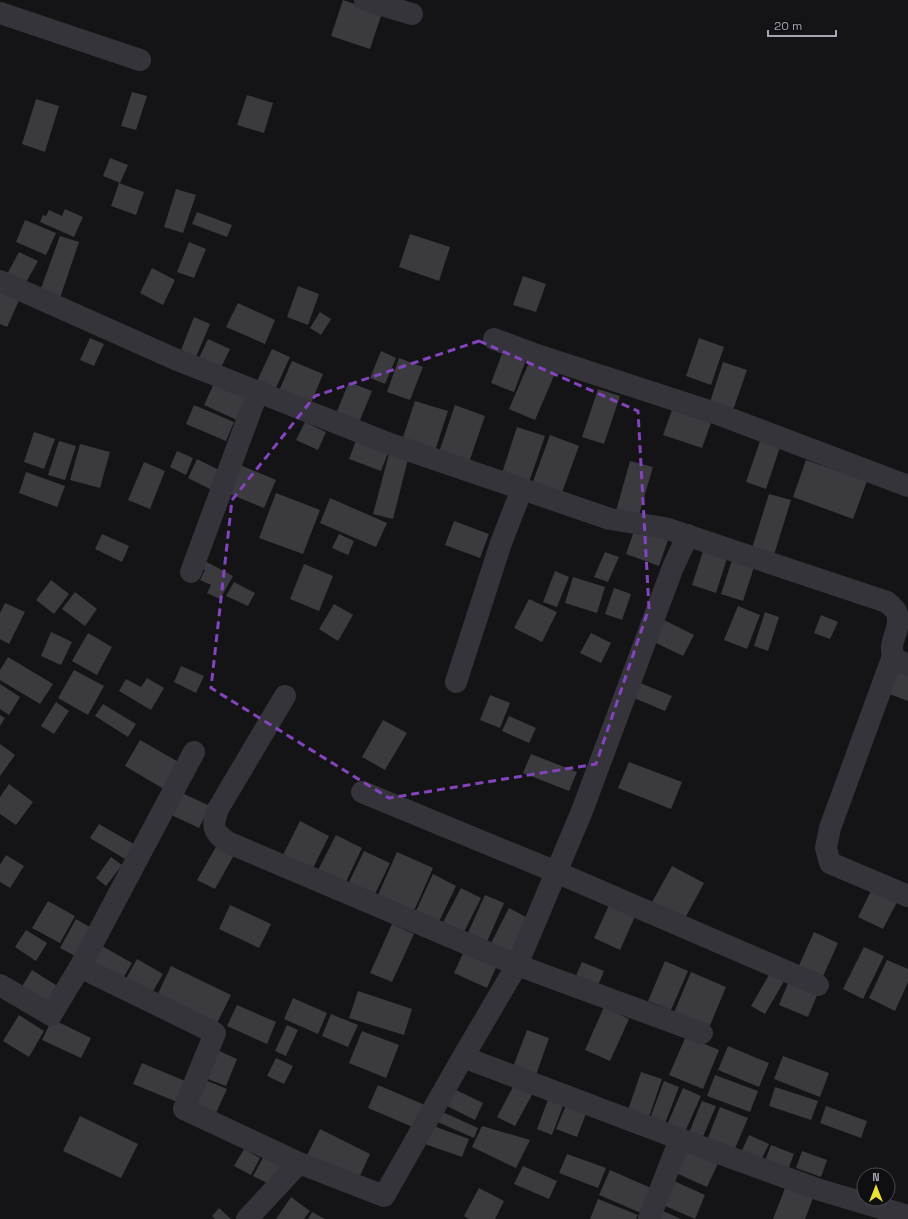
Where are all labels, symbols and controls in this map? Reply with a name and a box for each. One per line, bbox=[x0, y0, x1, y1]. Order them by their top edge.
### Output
scale bar bbox=[768, 12, 836, 38]
text: 20 m bbox=[774, 18, 802, 34]
north arrow bbox=[856, 1167, 896, 1207]
text: N bbox=[872, 1170, 880, 1184]

